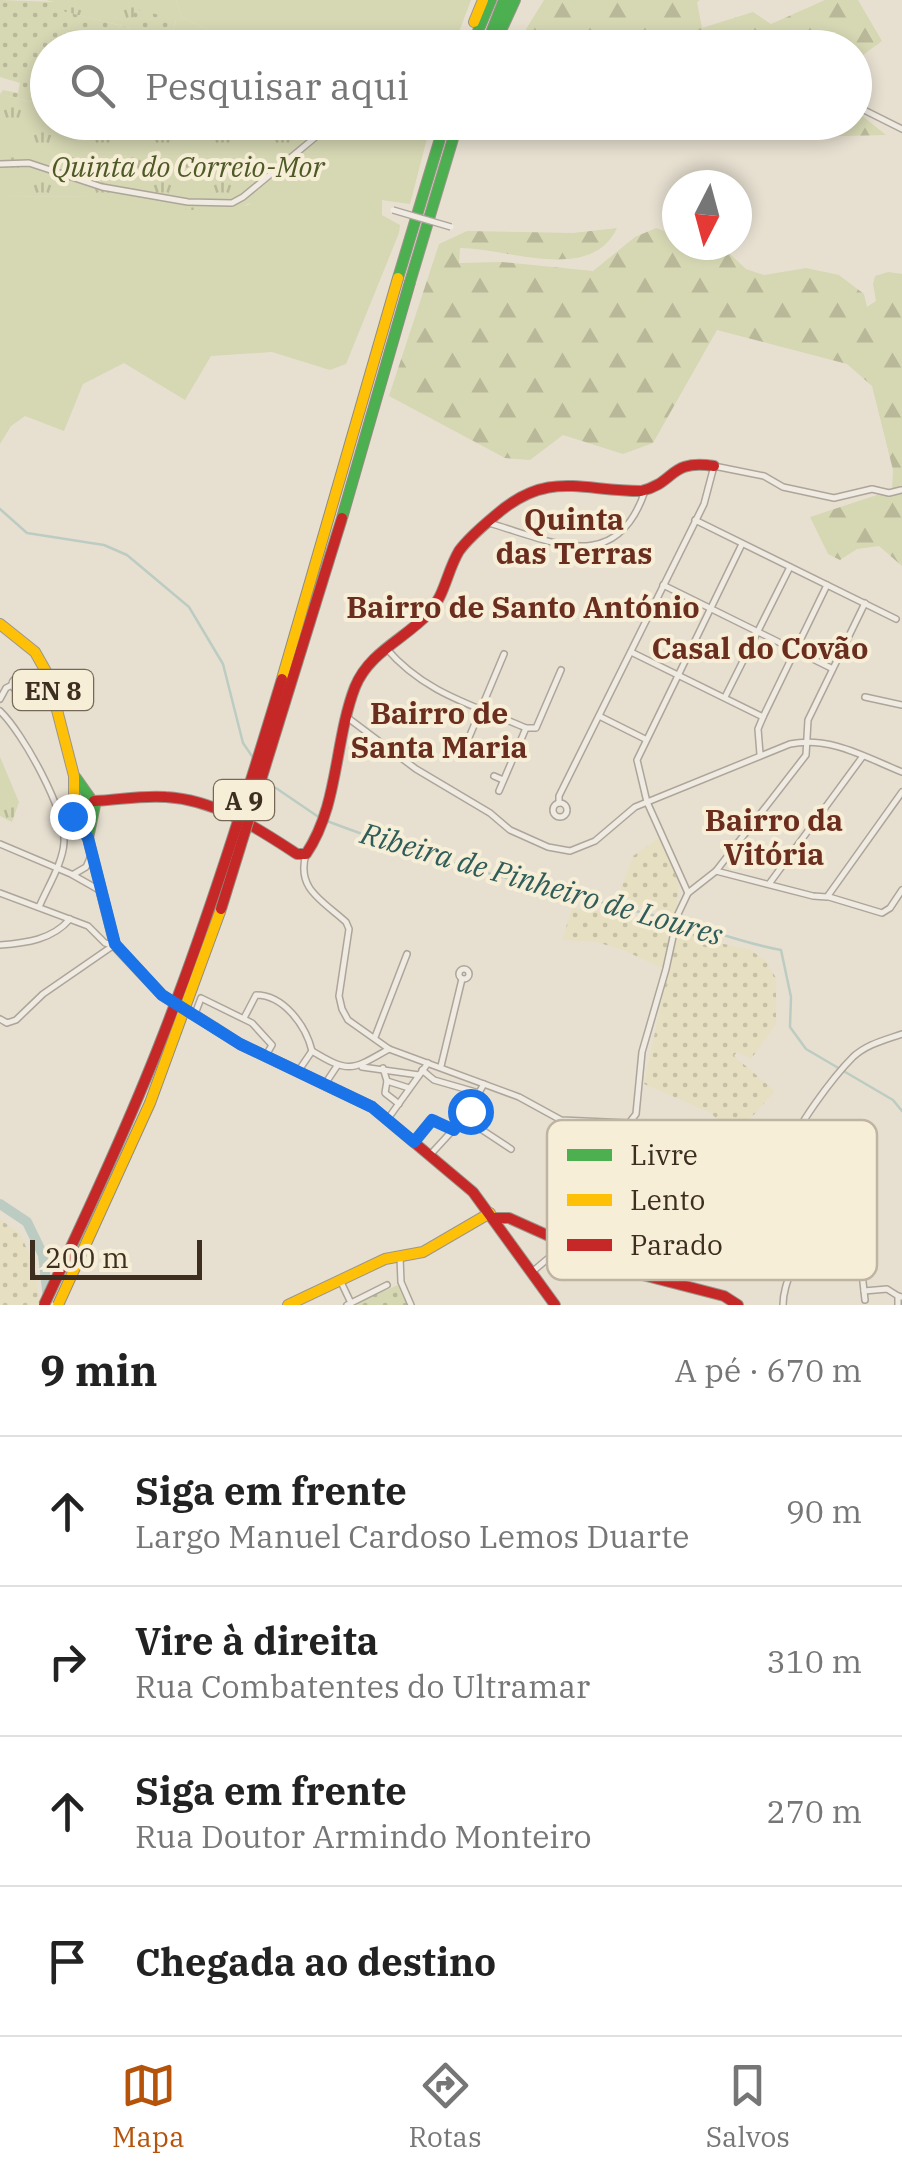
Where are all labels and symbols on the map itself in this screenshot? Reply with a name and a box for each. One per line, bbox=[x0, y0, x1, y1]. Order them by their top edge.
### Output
park label: Quinta do Correio-Mor bbox=[51, 148, 325, 185]
north arrow bbox=[662, 170, 752, 260]
district label: Quinta das Terras bbox=[495, 499, 653, 572]
district label: Bairro de Santo António bbox=[346, 587, 700, 626]
district label: Casal do Covão bbox=[652, 628, 868, 667]
road number: EN 8 bbox=[13, 670, 93, 710]
district label: Bairro de Santa Maria bbox=[350, 693, 528, 766]
road number: A 9 bbox=[214, 780, 274, 820]
route end bbox=[50, 794, 96, 840]
district label: Bairro da Vitória bbox=[705, 800, 843, 873]
water label: Ribeira de Pinheiro de Loures bbox=[356, 812, 727, 953]
route start bbox=[448, 1089, 494, 1135]
legend bbox=[547, 1120, 877, 1280]
text: Livre bbox=[630, 1136, 698, 1173]
text: Lento bbox=[630, 1181, 705, 1218]
text: Parado bbox=[630, 1226, 723, 1263]
scale bar bbox=[30, 1235, 202, 1280]

